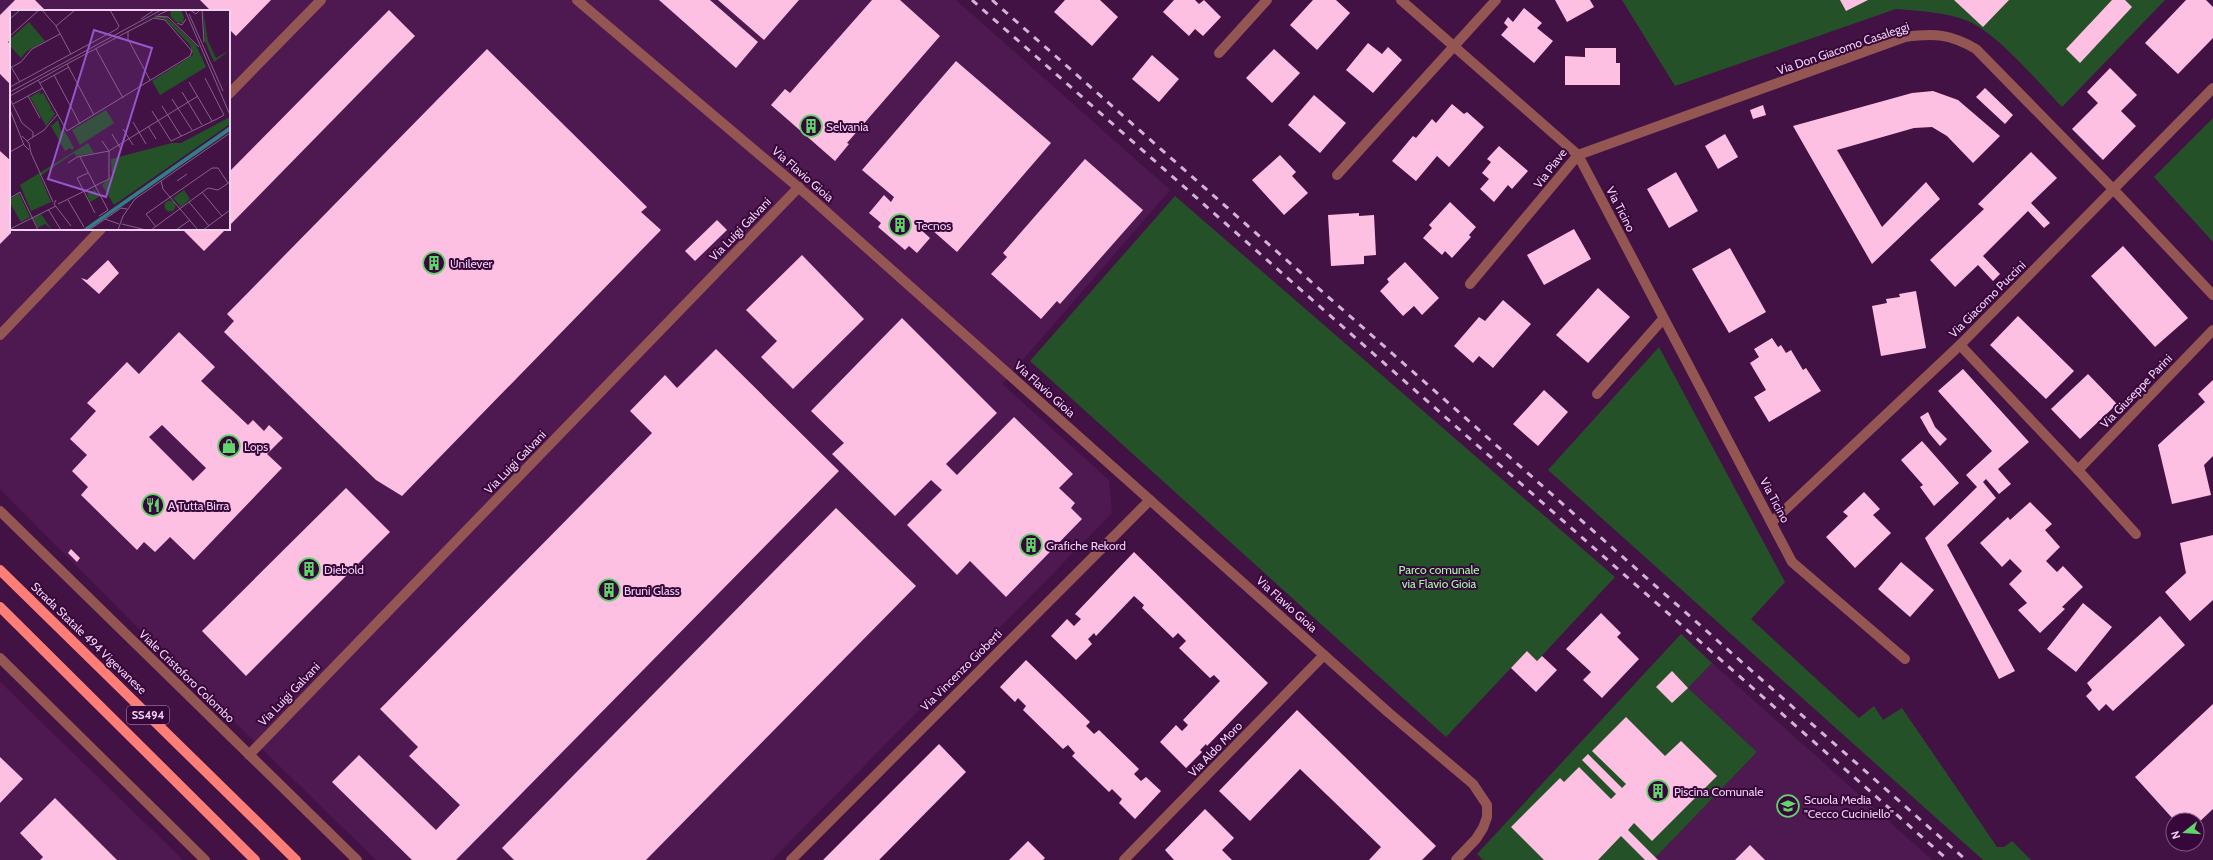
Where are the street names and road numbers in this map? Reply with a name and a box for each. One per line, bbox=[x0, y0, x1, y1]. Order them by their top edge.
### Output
street label: Via Don Giacomo Casaleggi bbox=[1775, 18, 1911, 78]
street label: Via Flavio Gioia bbox=[769, 143, 837, 205]
street label: Via Piave bbox=[1530, 145, 1570, 191]
street label: Via Ticino bbox=[1603, 184, 1639, 235]
street label: Via Luigi Galvani bbox=[706, 194, 774, 264]
street label: Via Giacomo Puccini bbox=[1945, 257, 2029, 341]
street label: Via Giuseppe Parini bbox=[2097, 351, 2175, 431]
street label: Via Flavio Gioia bbox=[1011, 358, 1079, 420]
street label: Via Luigi Galvani bbox=[481, 427, 549, 497]
street label: Via Ticino bbox=[1757, 475, 1793, 525]
street label: Via Flavio Gioia bbox=[1253, 573, 1321, 635]
street label: Strada Statale 494 Vigevanese bbox=[28, 579, 150, 697]
street label: Viale Cristoforo Colombo bbox=[136, 626, 238, 726]
street label: Via Vincenzo Gioberti bbox=[917, 626, 1005, 714]
street label: Via Luigi Galvani bbox=[255, 659, 323, 729]
road number: SS494 bbox=[127, 706, 169, 724]
street label: Via Aldo Moro bbox=[1185, 718, 1245, 780]

